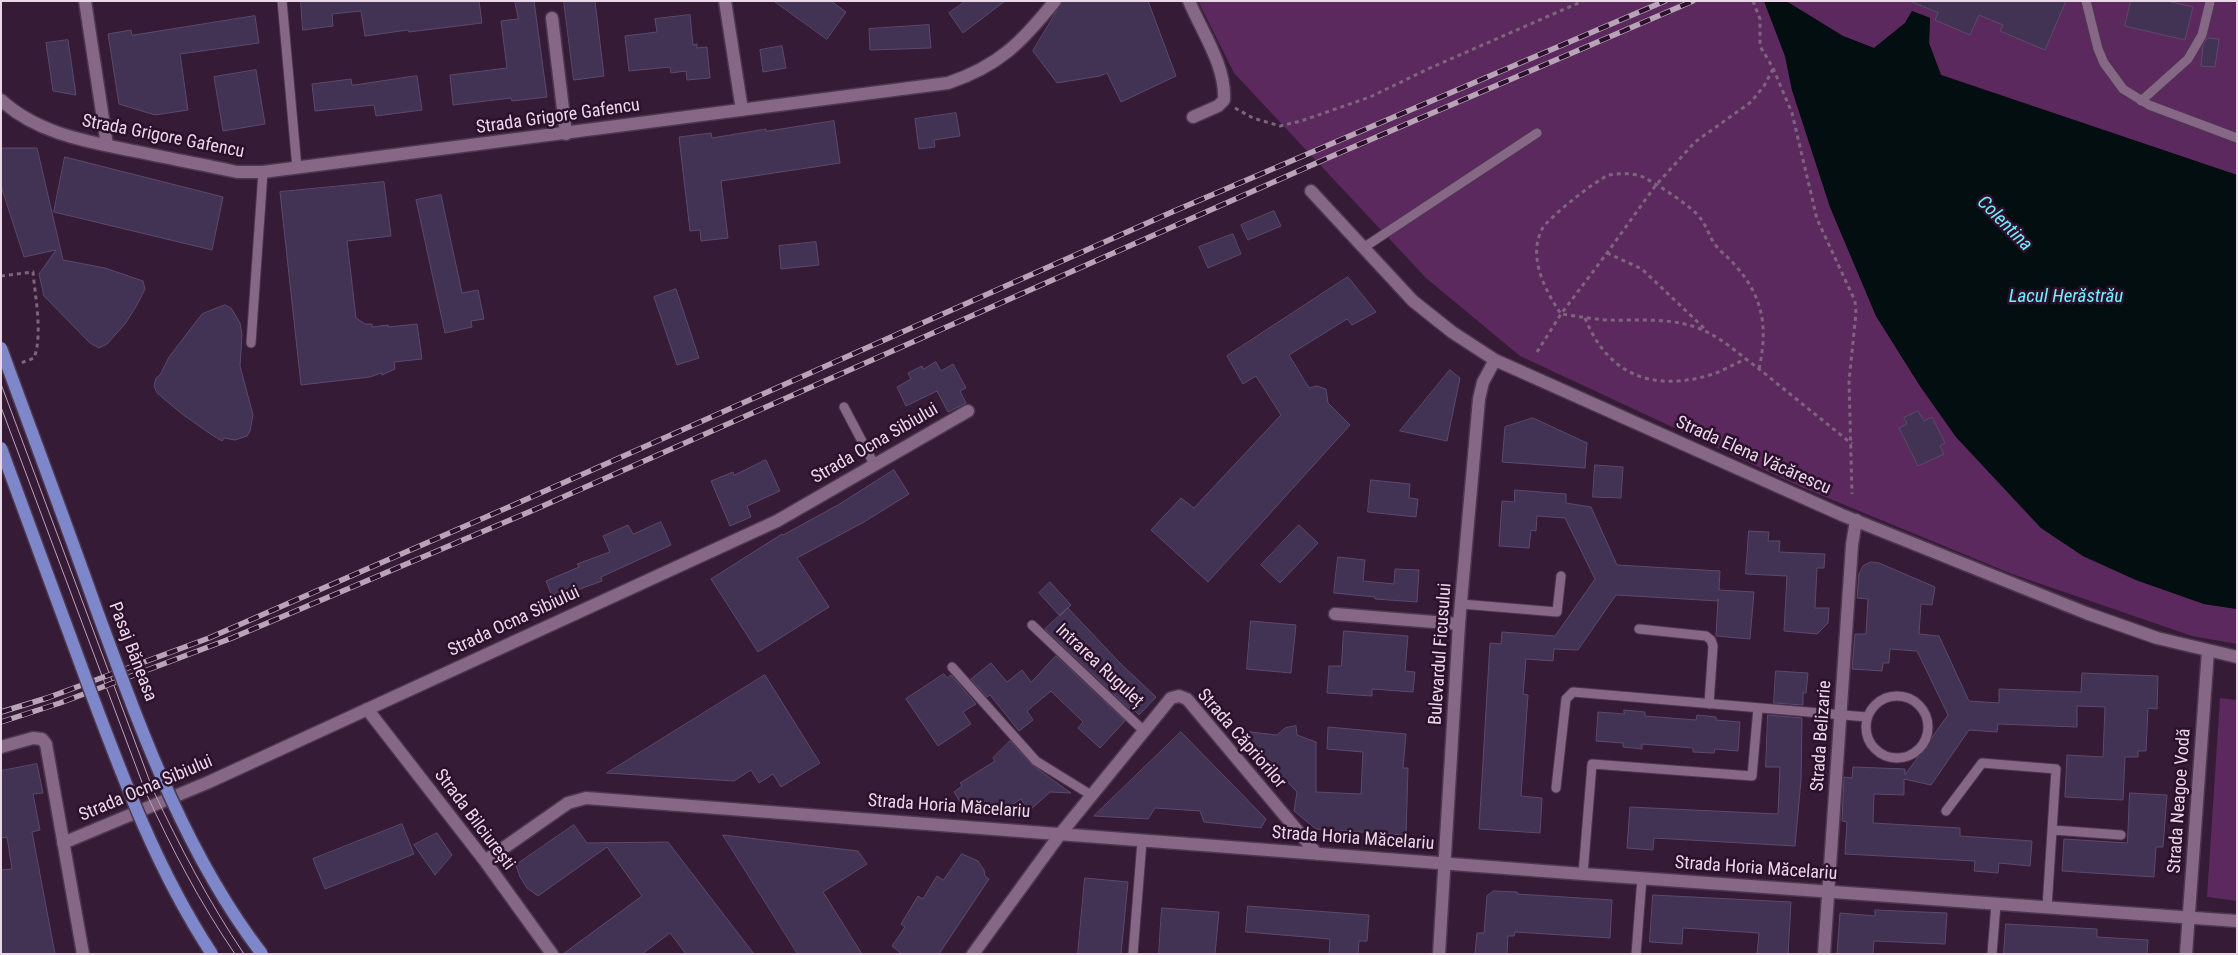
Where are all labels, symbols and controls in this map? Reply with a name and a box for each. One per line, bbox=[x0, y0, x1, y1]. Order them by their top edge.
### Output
street label: Strada Grigore Gafencu bbox=[475, 95, 641, 139]
street label: Strada Grigore Gafencu bbox=[80, 111, 246, 163]
water label: Colentina bbox=[1972, 192, 2036, 256]
water label: Lacul Herăstrău bbox=[2009, 286, 2123, 308]
street label: Strada Ocna Sibiului bbox=[808, 399, 942, 489]
street label: Strada Elena Văcărescu bbox=[1672, 412, 1834, 500]
street label: Strada Ocna Sibiului bbox=[445, 582, 583, 662]
street label: Bulevardul Ficusului bbox=[1425, 582, 1457, 726]
street label: Pasaj Băneasa bbox=[103, 599, 161, 705]
street label: Intrarea Ruguleț bbox=[1050, 620, 1148, 712]
street label: Strada Belizarie bbox=[1807, 680, 1837, 792]
street label: Strada Căpriorilor bbox=[1192, 685, 1290, 793]
street label: Strada Neagoe Vodă bbox=[2164, 728, 2196, 874]
street label: Strada Ocna Sibiului bbox=[76, 751, 216, 827]
street label: Strada Bilciurești bbox=[429, 765, 519, 875]
street label: Strada Horia Măcelariu bbox=[867, 791, 1031, 823]
street label: Strada Horia Măcelariu bbox=[1271, 823, 1435, 855]
street label: Strada Horia Măcelariu bbox=[1674, 853, 1838, 885]

